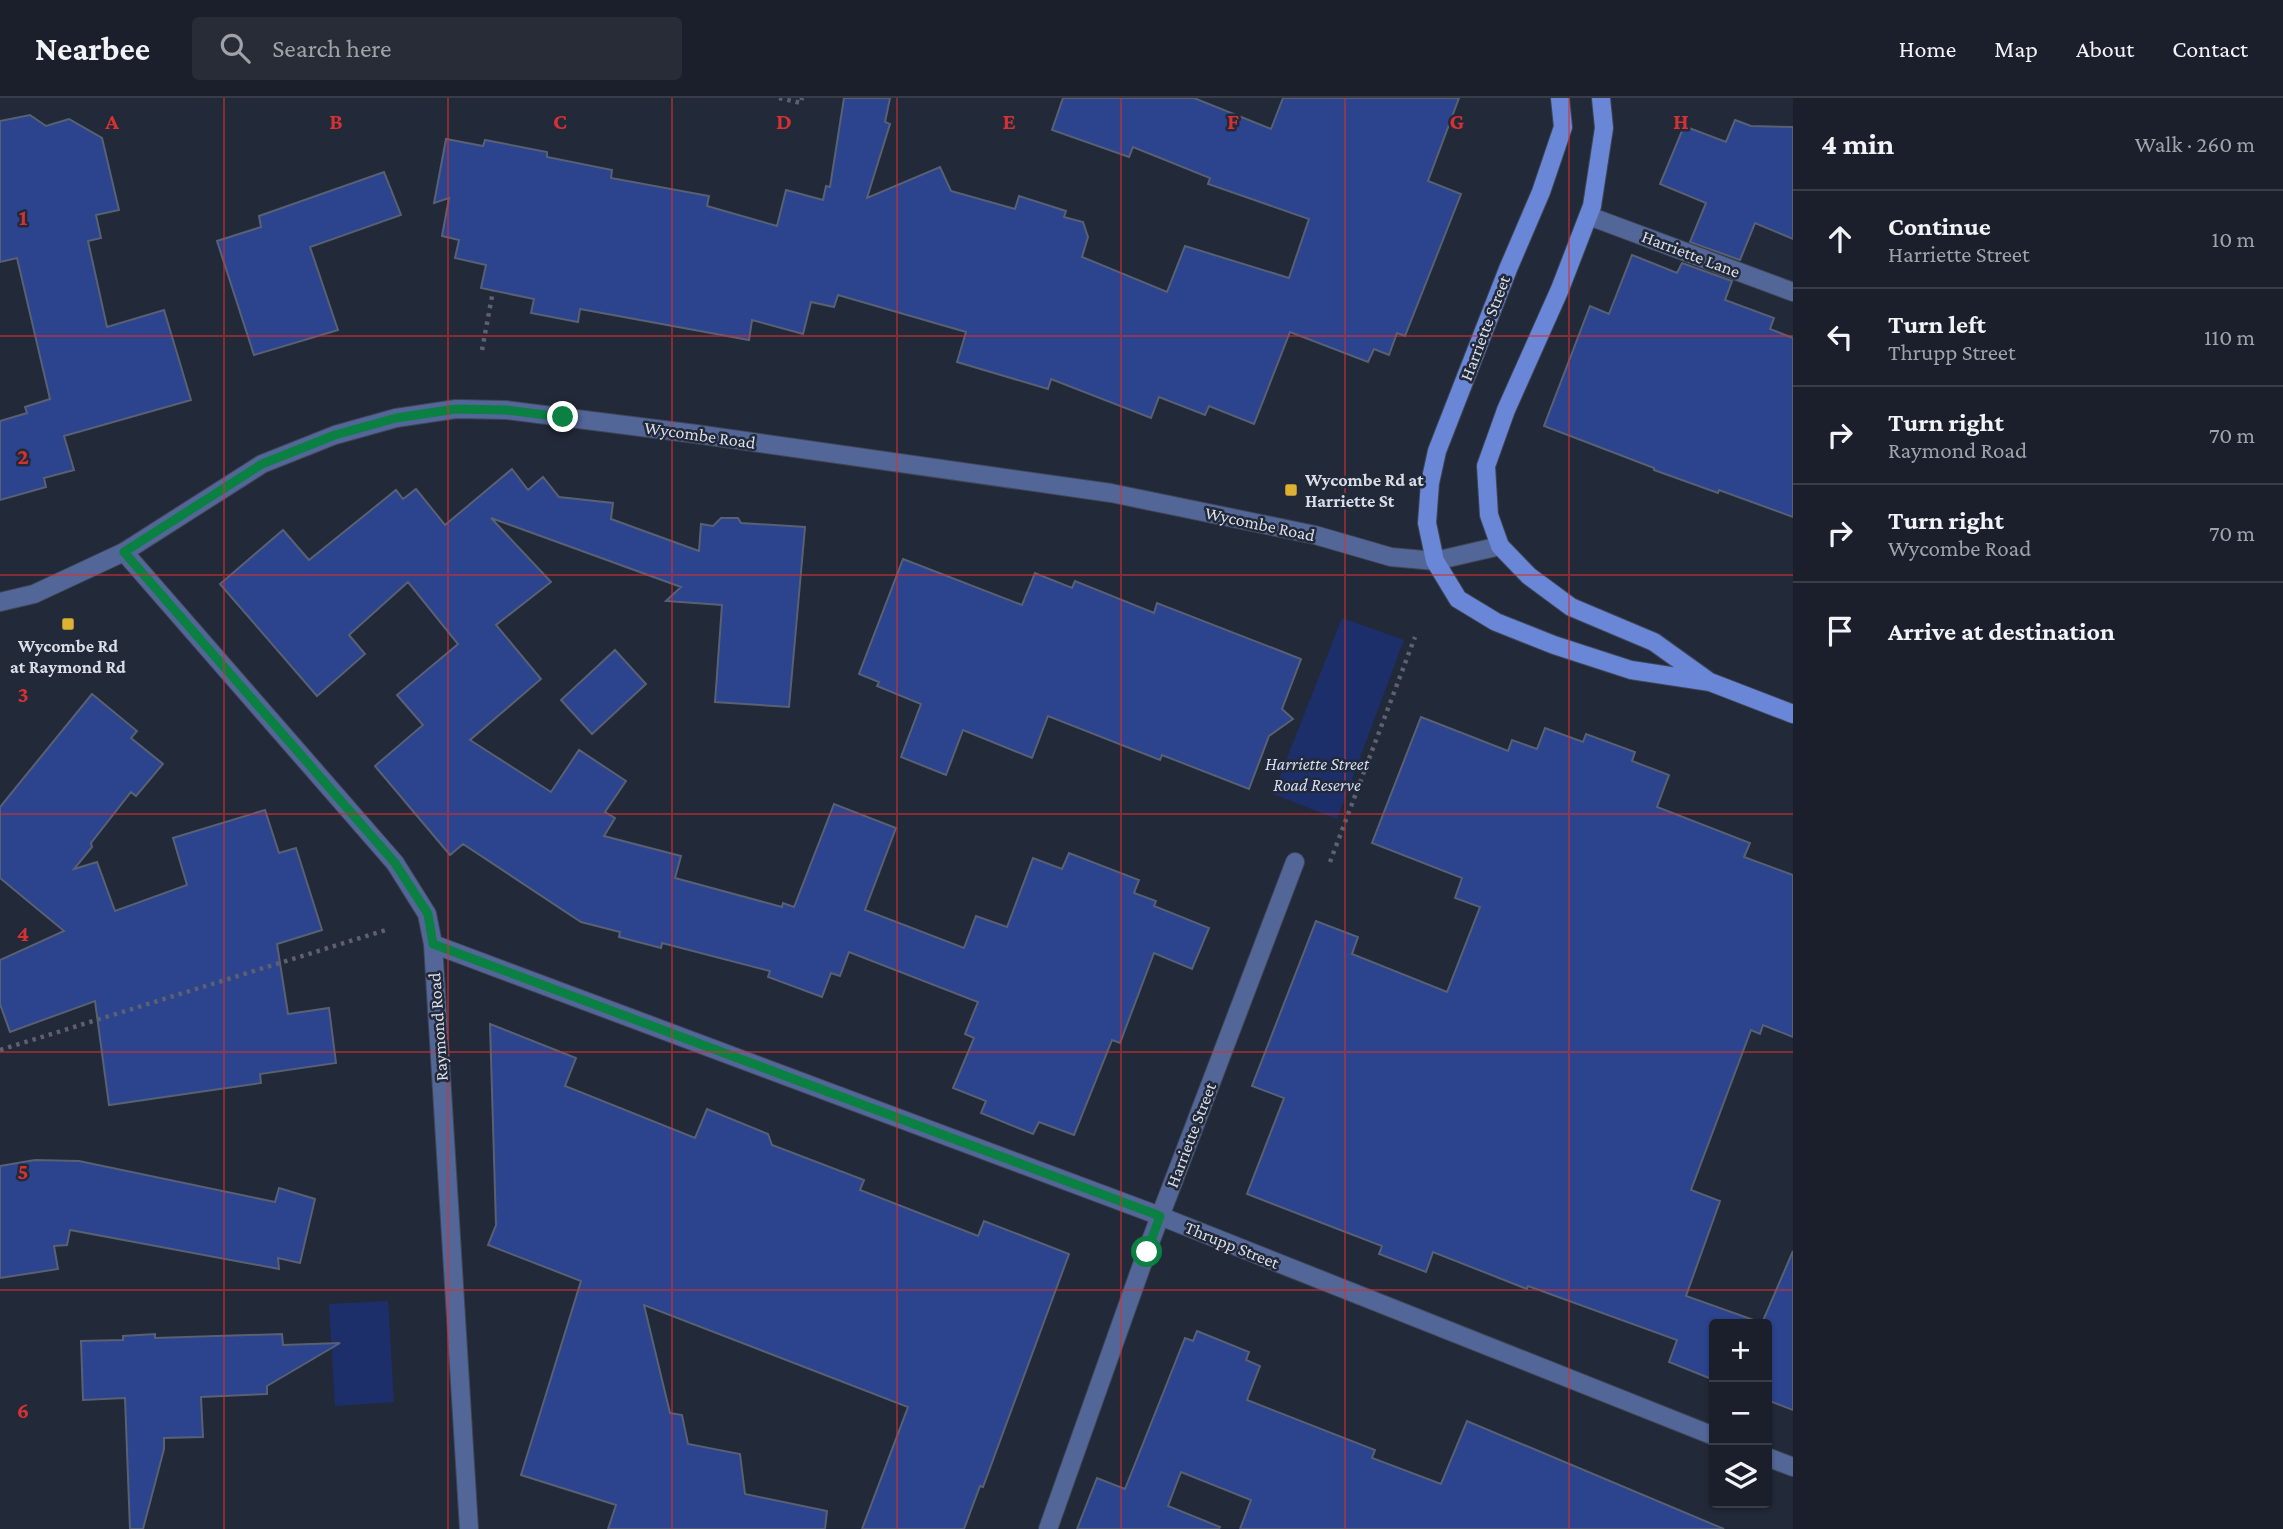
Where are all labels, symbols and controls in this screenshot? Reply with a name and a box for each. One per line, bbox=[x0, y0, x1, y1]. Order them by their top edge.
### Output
search box bbox=[192, 17, 682, 80]
icon: search bbox=[216, 29, 254, 67]
text: Nearbee bbox=[35, 30, 150, 67]
text: Search here bbox=[272, 34, 391, 63]
text: Home bbox=[1899, 35, 1956, 62]
text: Map bbox=[1994, 35, 2038, 62]
text: About bbox=[2076, 35, 2134, 62]
text: Contact bbox=[2172, 35, 2248, 62]
text: A bbox=[104, 108, 119, 134]
text: B bbox=[329, 108, 343, 134]
text: C bbox=[553, 108, 567, 134]
text: D bbox=[776, 108, 792, 134]
text: E bbox=[1002, 108, 1016, 134]
text: F bbox=[1227, 108, 1239, 134]
text: G bbox=[1450, 108, 1465, 134]
text: H bbox=[1673, 108, 1689, 134]
text: 4 min bbox=[1821, 127, 1894, 160]
text: Walk · 260 m bbox=[2135, 131, 2255, 157]
text: 1 bbox=[19, 204, 28, 230]
text: Continue bbox=[1888, 212, 1991, 241]
icon: ahead bbox=[1821, 220, 1859, 258]
street label: Harriette Lane bbox=[1639, 226, 1743, 282]
text: 10 m bbox=[2212, 226, 2255, 252]
text: Harriette Street bbox=[1888, 241, 2030, 267]
street label: Harriette Street bbox=[1456, 272, 1515, 383]
text: Turn left bbox=[1888, 310, 1986, 339]
icon: left bbox=[1821, 318, 1859, 356]
text: 110 m bbox=[2204, 324, 2255, 350]
text: Thrupp Street bbox=[1888, 339, 2016, 365]
route end bbox=[547, 401, 578, 432]
text: Turn right bbox=[1888, 408, 2004, 437]
icon: right bbox=[1821, 416, 1859, 454]
street label: Wycombe Road bbox=[643, 417, 757, 453]
text: 70 m bbox=[2209, 422, 2255, 448]
text: Raymond Road bbox=[1888, 437, 2027, 463]
text: 2 bbox=[17, 443, 29, 469]
place label: Wycombe Rd at Harriette St bbox=[1304, 470, 1424, 511]
marker: Wycombe Rd at Harriette St bbox=[1283, 482, 1299, 498]
street label: Wycombe Road bbox=[1203, 503, 1317, 546]
text: Turn right bbox=[1888, 506, 2004, 535]
icon: right bbox=[1821, 514, 1859, 552]
text: 70 m bbox=[2209, 520, 2255, 546]
text: Wycombe Road bbox=[1888, 535, 2031, 561]
icon: arrive bbox=[1821, 612, 1859, 650]
marker: Wycombe Rd at Raymond Rd bbox=[60, 616, 76, 632]
text: Arrive at destination bbox=[1888, 617, 2115, 646]
place label: Wycombe Rd at Raymond Rd bbox=[10, 636, 126, 677]
text: 3 bbox=[17, 681, 29, 707]
park label: Harriette Street Road Reserve bbox=[1265, 754, 1370, 795]
text: 4 bbox=[17, 920, 29, 946]
street label: Raymond Road bbox=[424, 971, 452, 1082]
street label: Harriette Street bbox=[1162, 1079, 1221, 1190]
text: 5 bbox=[17, 1158, 29, 1184]
street label: Thrupp Street bbox=[1182, 1217, 1283, 1273]
route start bbox=[1131, 1236, 1162, 1267]
map controls bbox=[1709, 1319, 1772, 1508]
button: + bbox=[1709, 1319, 1772, 1382]
button: − bbox=[1709, 1382, 1772, 1445]
text: 6 bbox=[17, 1397, 29, 1423]
button: layers bbox=[1709, 1445, 1772, 1508]

